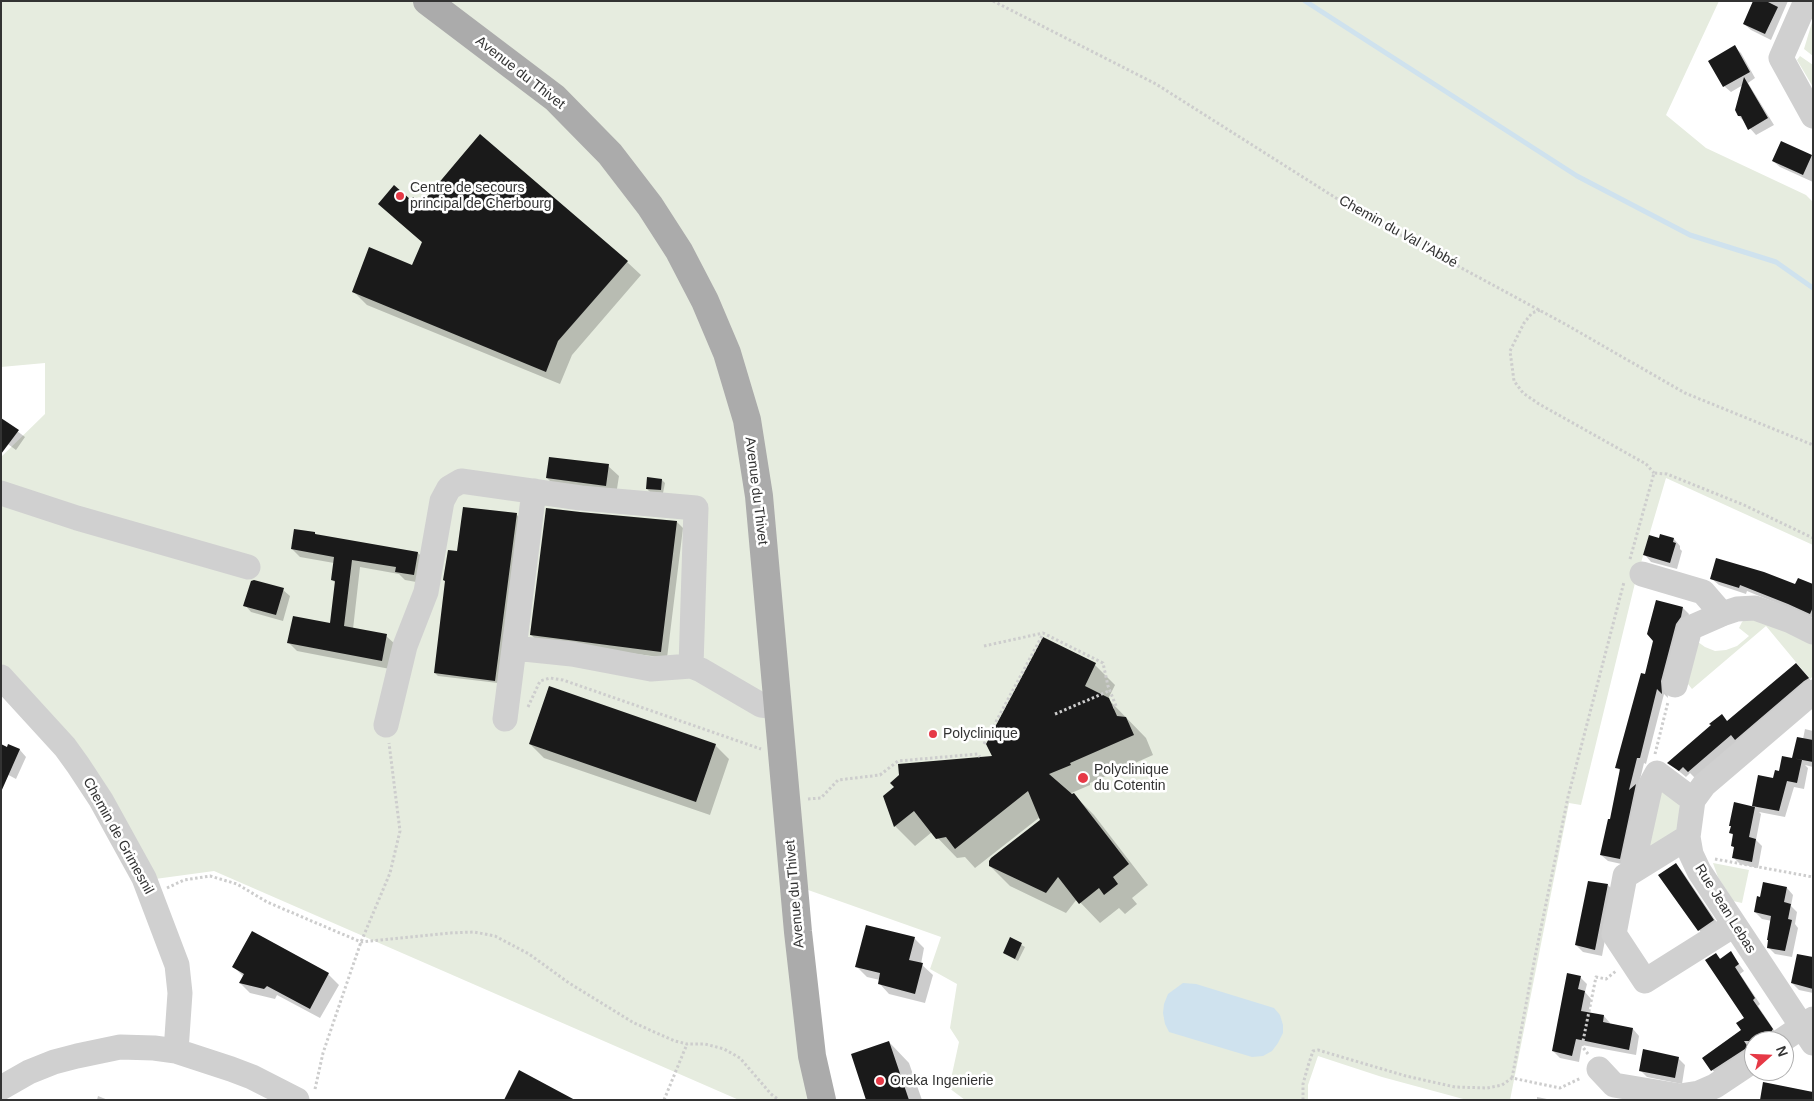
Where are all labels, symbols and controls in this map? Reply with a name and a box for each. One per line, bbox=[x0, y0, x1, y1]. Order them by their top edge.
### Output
street label: Avenue du Thivet bbox=[472, 33, 568, 113]
place label: Centre de secours principal de Cherbourg bbox=[410, 180, 552, 212]
marker: Centre de secours principal de Cherbourg bbox=[394, 190, 406, 202]
street label: Chemin du Val l'Abbé bbox=[1336, 192, 1460, 272]
street label: Avenue du Thivet bbox=[741, 436, 771, 546]
place label: Polyclinique bbox=[943, 726, 1018, 742]
marker: Polyclinique bbox=[927, 728, 939, 740]
place label: Polyclinique du Cotentin bbox=[1094, 762, 1169, 794]
marker: Polyclinique du Cotentin bbox=[1076, 771, 1090, 785]
street label: Chemin de Grimesnil bbox=[79, 775, 157, 897]
street label: Avenue du Thivet bbox=[782, 839, 808, 949]
street label: Rue Jean Lebas bbox=[1691, 861, 1759, 957]
north arrow bbox=[1744, 1031, 1794, 1081]
text: N bbox=[1773, 1044, 1791, 1059]
place label: Oreka Ingenierie bbox=[890, 1073, 994, 1089]
marker: Oreka Ingenierie bbox=[874, 1075, 886, 1087]

